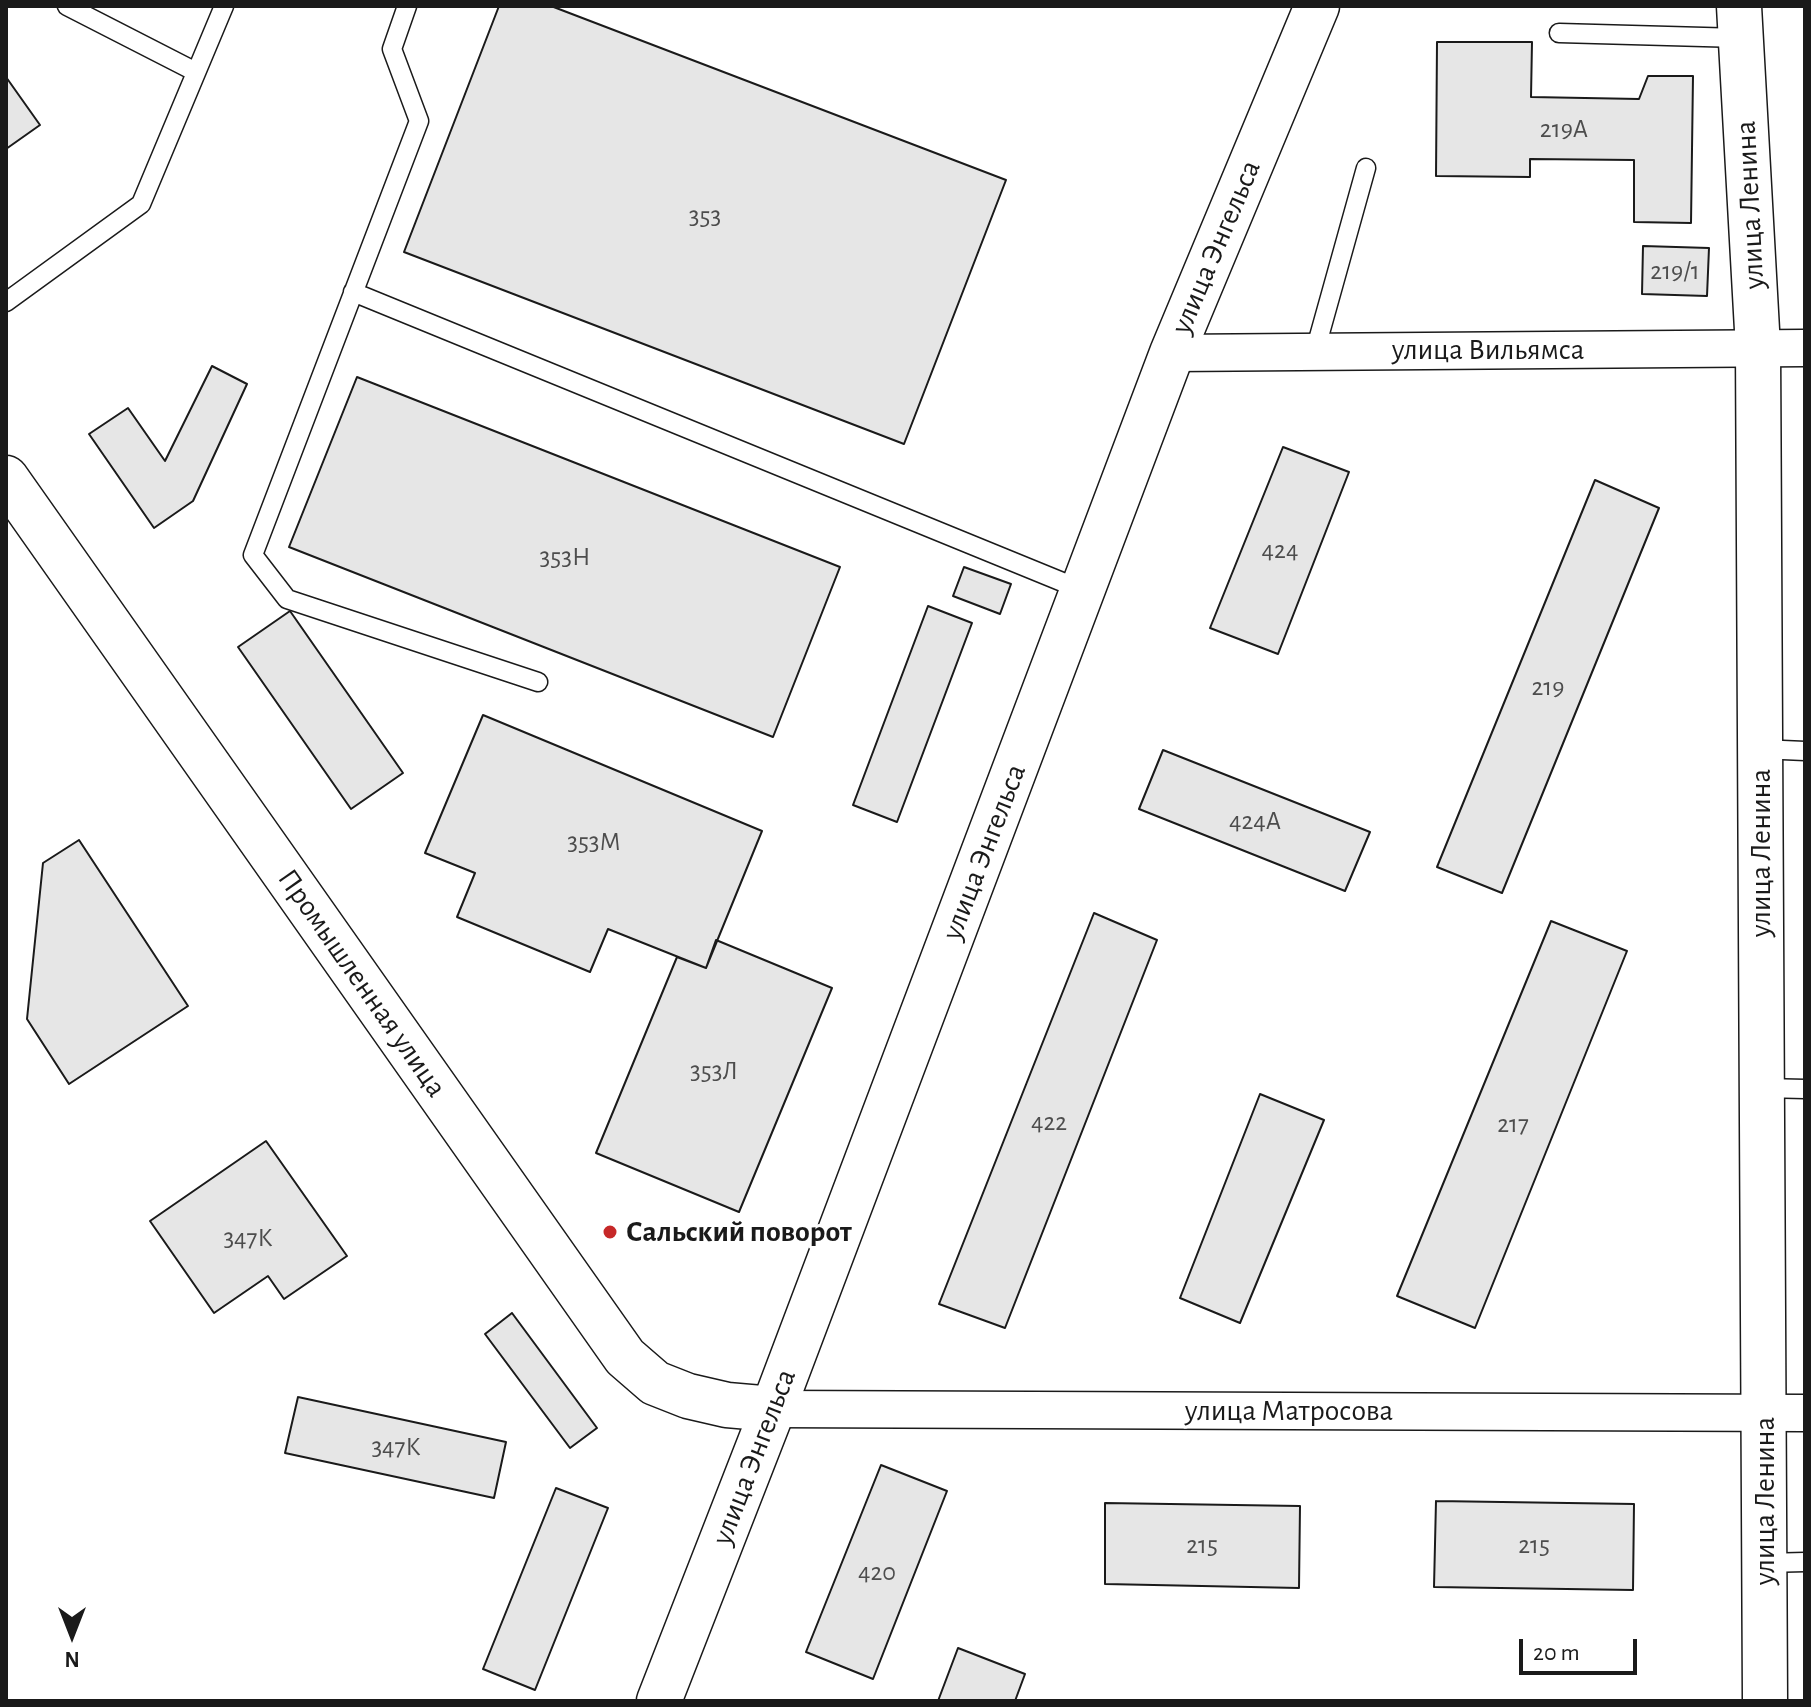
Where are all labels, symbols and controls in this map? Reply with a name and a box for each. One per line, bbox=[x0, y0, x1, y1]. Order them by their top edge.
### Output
house number: 219А bbox=[1540, 113, 1588, 145]
street label: улица Ленина bbox=[1728, 120, 1772, 290]
street label: улица Энгельса bbox=[1163, 155, 1269, 339]
house number: 353 bbox=[689, 200, 721, 232]
house number: 219/1 bbox=[1650, 255, 1700, 287]
street label: улица Вильямса bbox=[1392, 332, 1584, 368]
house number: 424 bbox=[1262, 534, 1298, 566]
house number: 353Н bbox=[540, 541, 590, 573]
house number: 219 bbox=[1532, 671, 1564, 703]
street label: улица Энгельса bbox=[934, 759, 1034, 945]
street label: улица Ленина bbox=[1743, 769, 1779, 937]
house number: 424А bbox=[1229, 805, 1281, 837]
house number: 353М bbox=[567, 826, 621, 858]
street label: Промышленная улица bbox=[270, 862, 454, 1104]
house number: 353Л bbox=[690, 1055, 738, 1087]
house number: 422 bbox=[1031, 1106, 1067, 1138]
house number: 217 bbox=[1497, 1108, 1529, 1140]
place label: Сальский поворот bbox=[626, 1214, 852, 1250]
house number: 347К bbox=[223, 1222, 273, 1254]
marker: Сальский поворот bbox=[601, 1223, 619, 1241]
street label: улица Энгельса bbox=[704, 1364, 804, 1550]
street label: улица Матросова bbox=[1185, 1393, 1393, 1429]
street label: улица Ленина bbox=[1747, 1417, 1783, 1585]
house number: 347К bbox=[371, 1431, 421, 1463]
house number: 215 bbox=[1186, 1529, 1218, 1561]
house number: 215 bbox=[1518, 1529, 1550, 1561]
house number: 420 bbox=[858, 1556, 896, 1588]
north arrow bbox=[32, 1595, 112, 1675]
scale bar bbox=[1523, 1623, 1641, 1673]
text: 20 m bbox=[1533, 1641, 1580, 1665]
text: N bbox=[64, 1648, 80, 1670]

